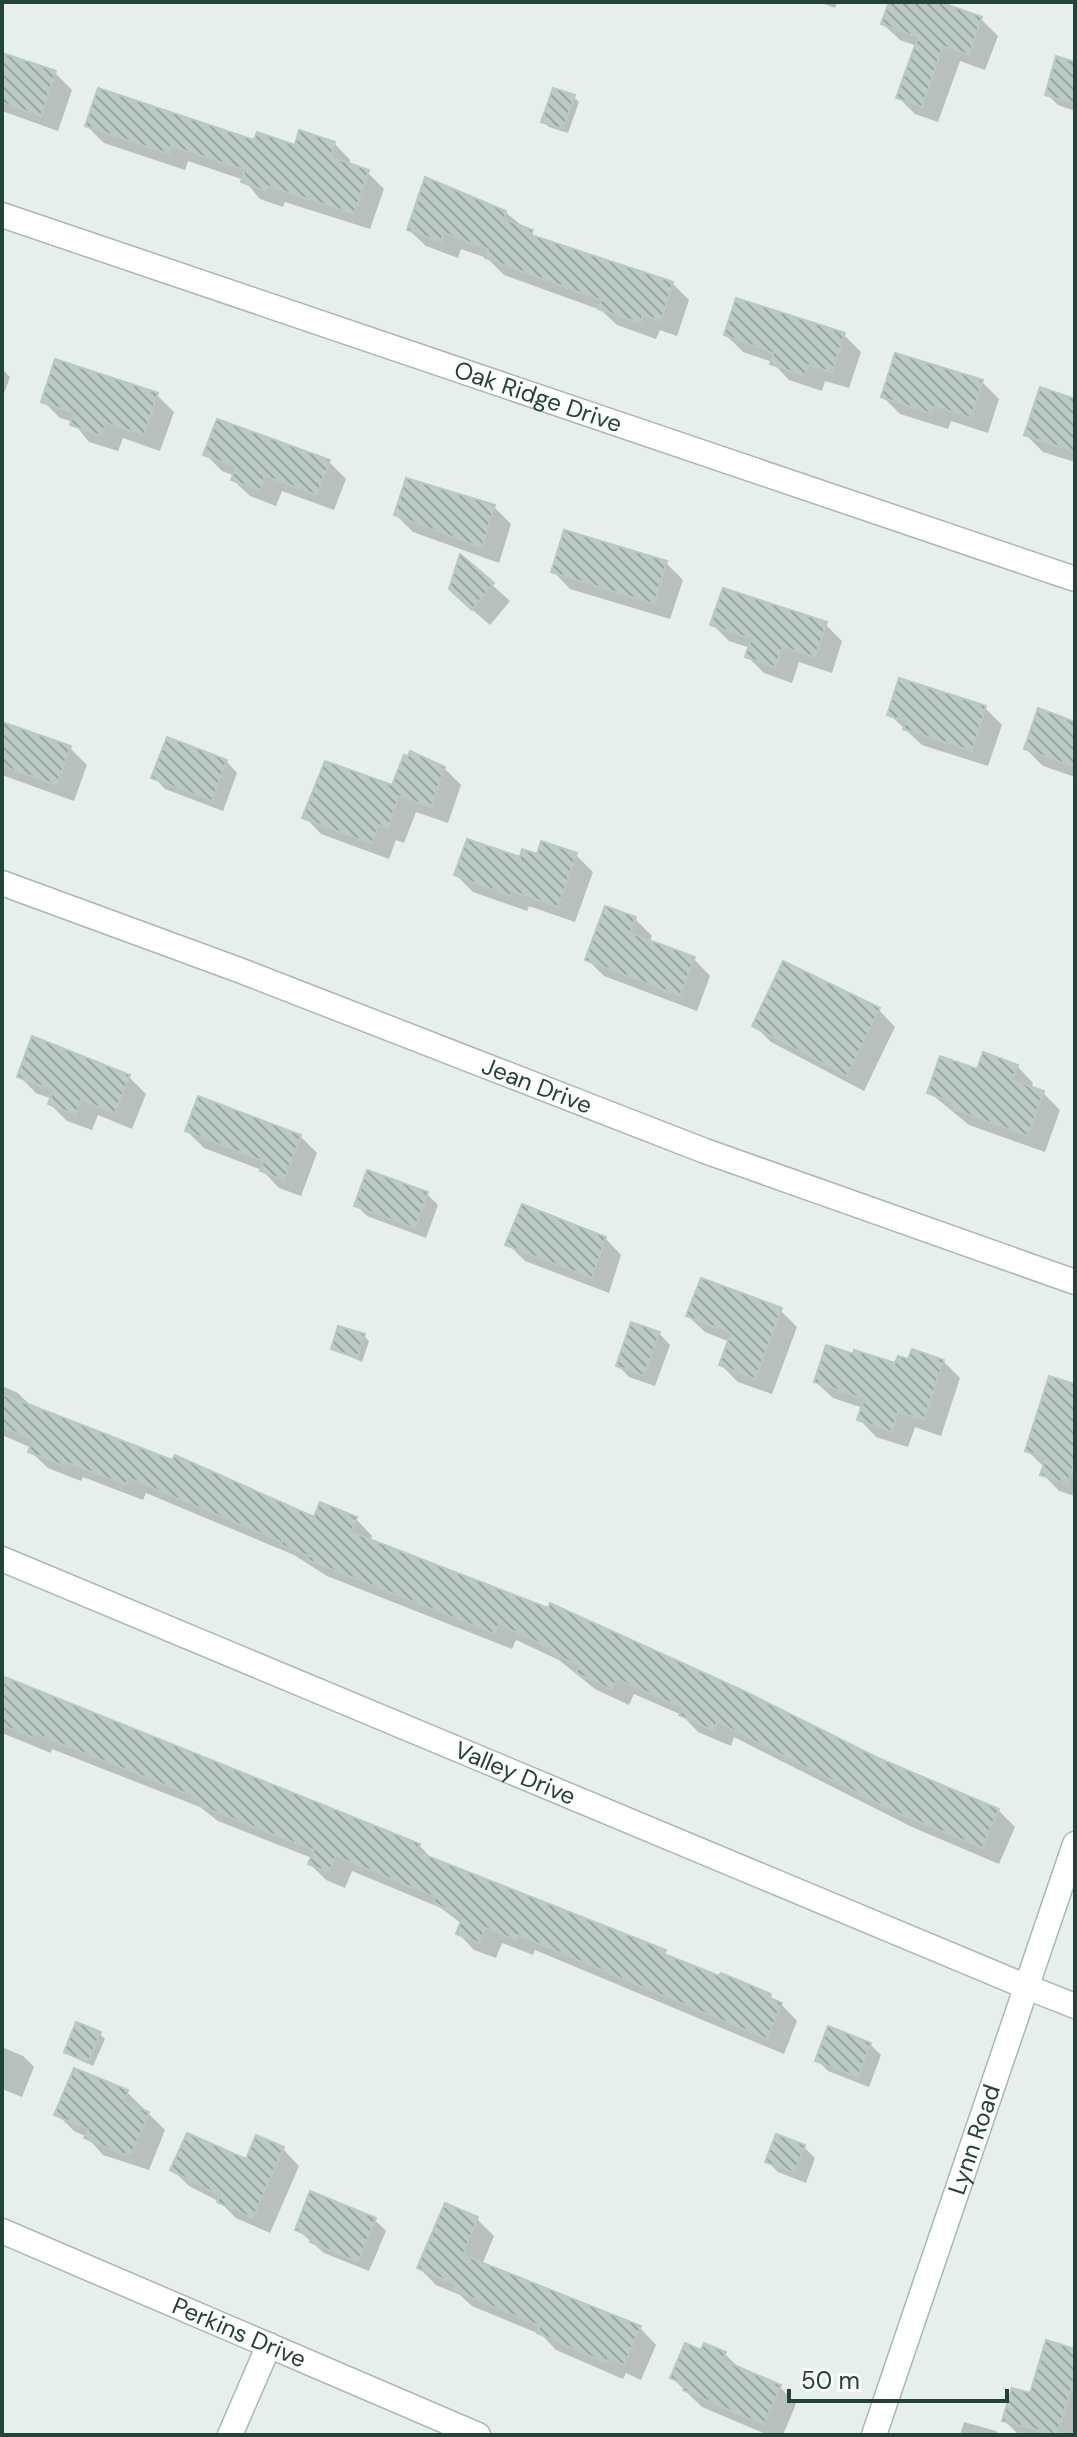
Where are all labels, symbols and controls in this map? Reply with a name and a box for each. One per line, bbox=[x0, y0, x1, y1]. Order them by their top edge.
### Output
street label: Oak Ridge Drive bbox=[450, 354, 626, 439]
street label: Jean Drive bbox=[477, 1050, 597, 1121]
street label: Valley Drive bbox=[450, 1734, 580, 1812]
street label: Lynn Road bbox=[941, 2080, 1007, 2199]
street label: Perkins Drive bbox=[168, 2290, 311, 2375]
scale bar bbox=[789, 2353, 1007, 2403]
text: 50 m bbox=[801, 2365, 860, 2396]

